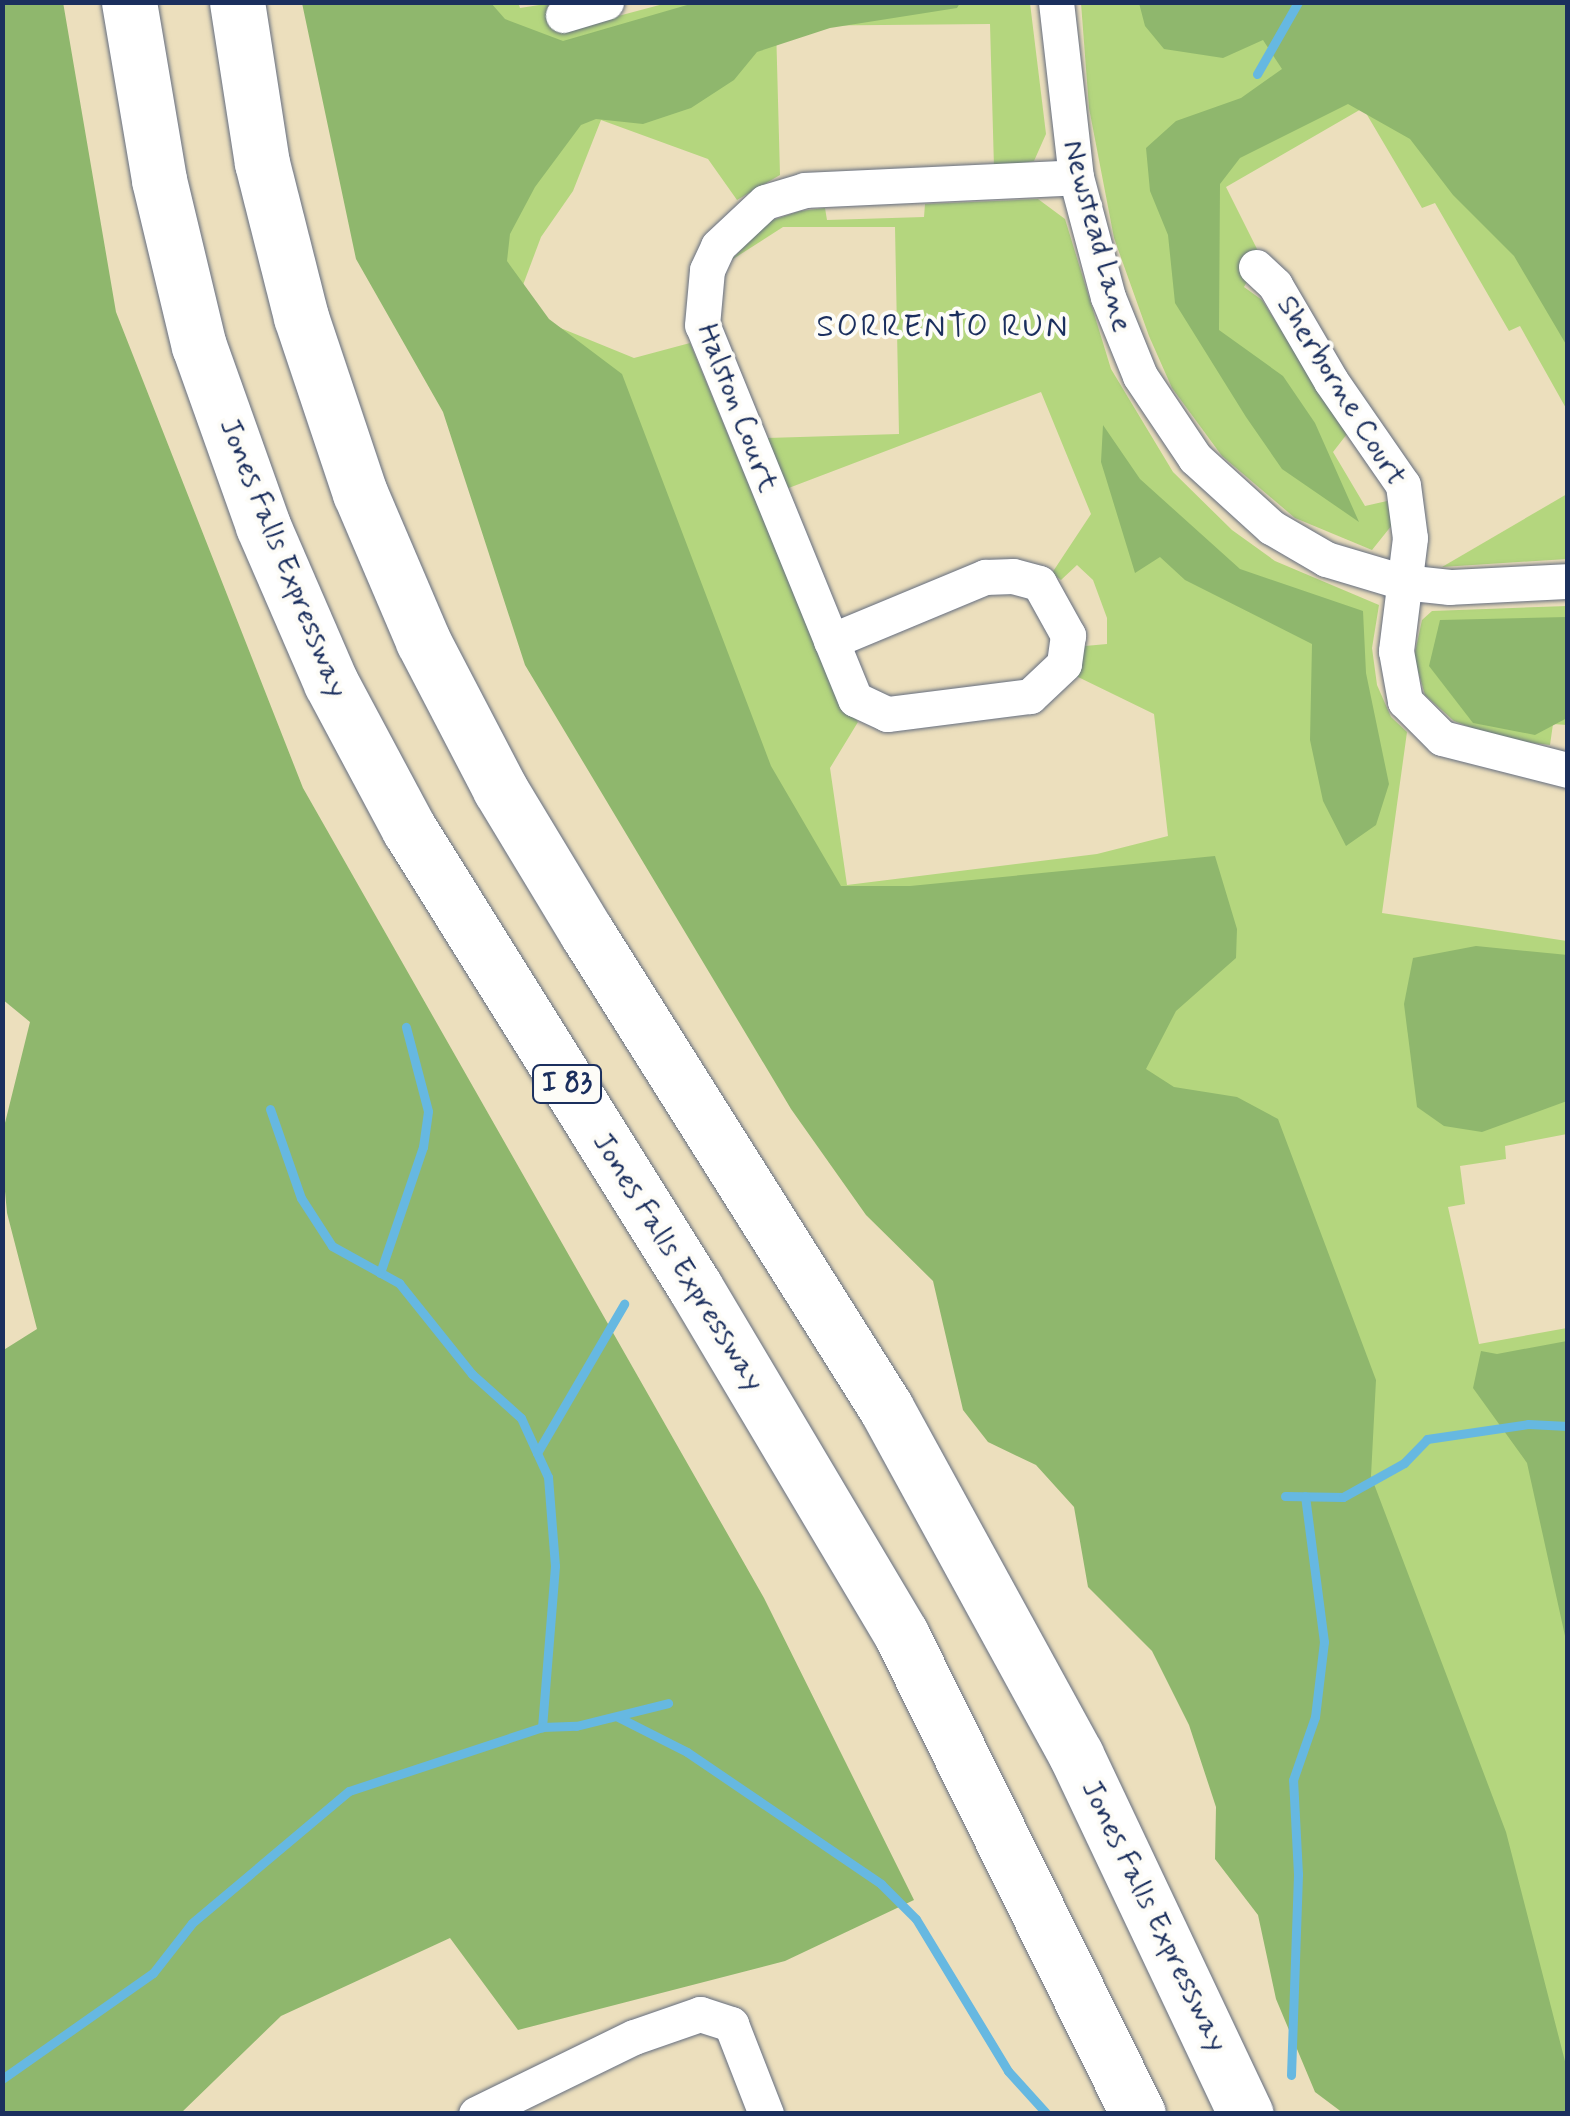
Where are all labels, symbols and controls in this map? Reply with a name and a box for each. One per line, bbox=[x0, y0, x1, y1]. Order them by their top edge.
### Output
street label: Newstead Lane bbox=[1055, 140, 1139, 332]
street label: Sherborne Court bbox=[1268, 289, 1414, 493]
district label: SORRENTO RUN bbox=[812, 308, 1074, 346]
street label: Halston Court bbox=[690, 322, 784, 494]
street label: Jones Falls Expressway bbox=[210, 411, 356, 705]
road number: I 83 bbox=[532, 1061, 602, 1107]
street label: Jones Falls Expressway bbox=[583, 1125, 773, 1399]
street label: Jones Falls Expressway bbox=[1072, 1773, 1236, 2059]

